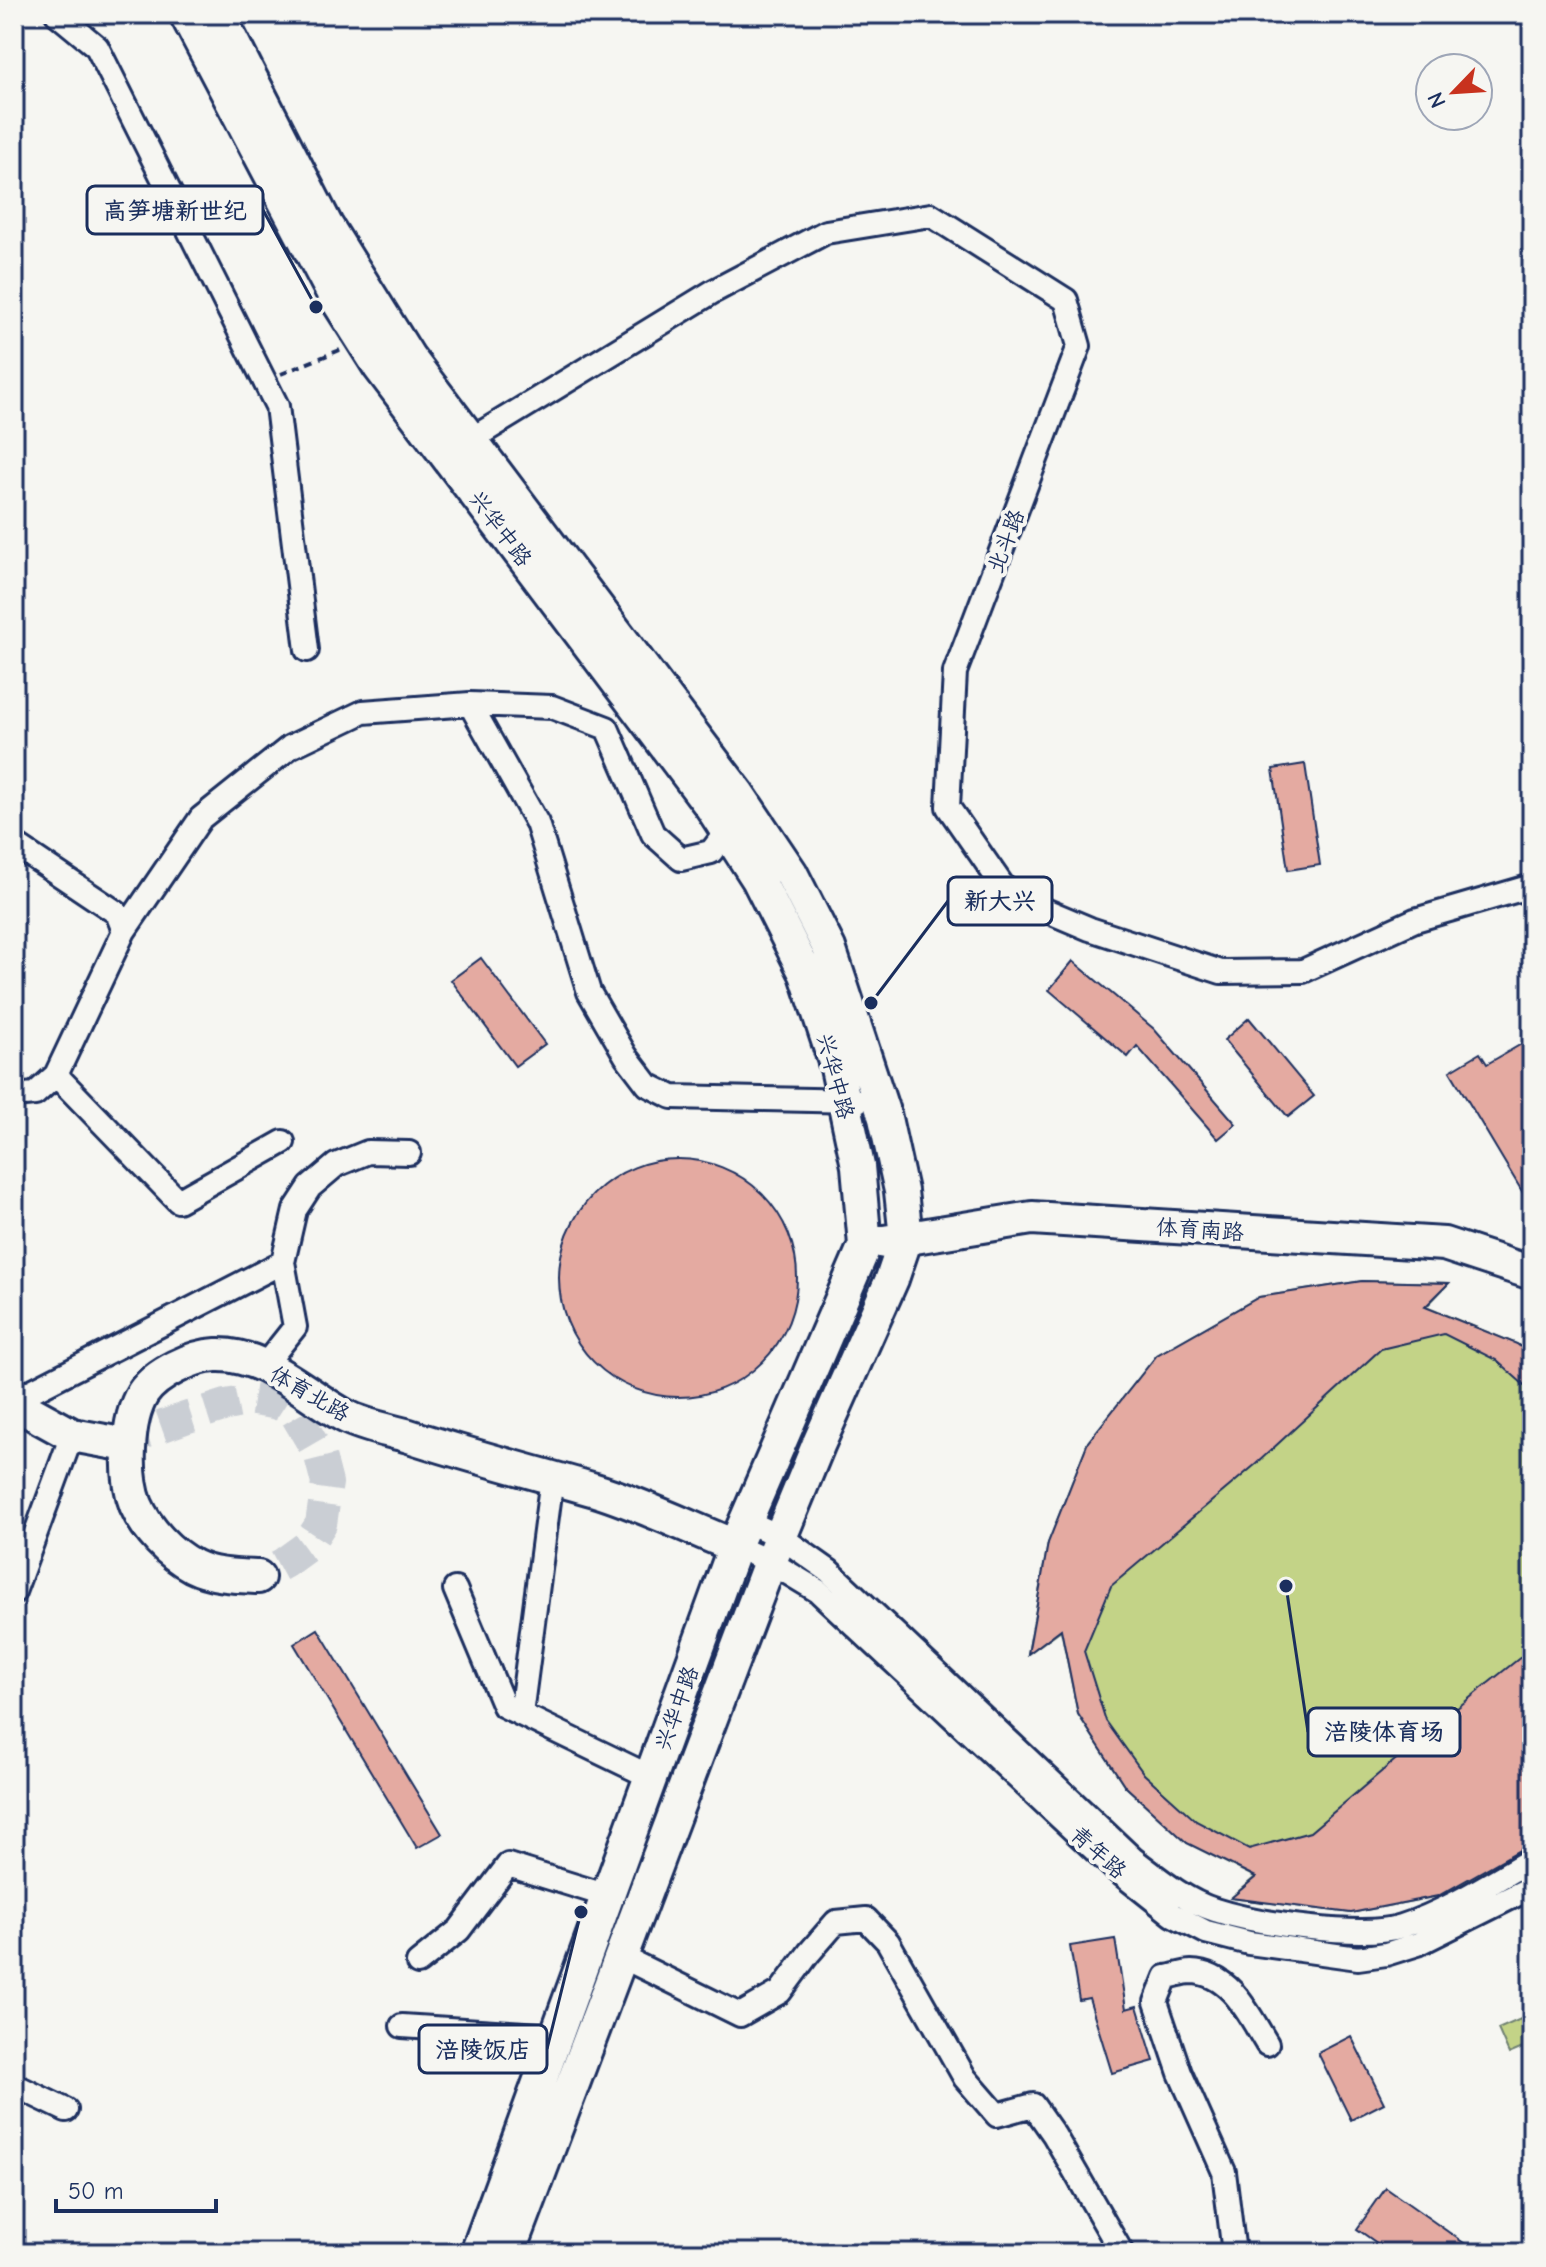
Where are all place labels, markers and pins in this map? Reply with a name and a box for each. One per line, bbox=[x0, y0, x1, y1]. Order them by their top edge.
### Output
callout: 高笋塘新世纪 bbox=[87, 186, 263, 234]
callout: 新大兴 bbox=[948, 877, 1052, 925]
callout: 涪陵体育场 bbox=[1308, 1708, 1460, 1756]
callout: 涪陵饭店 bbox=[419, 2025, 547, 2073]

